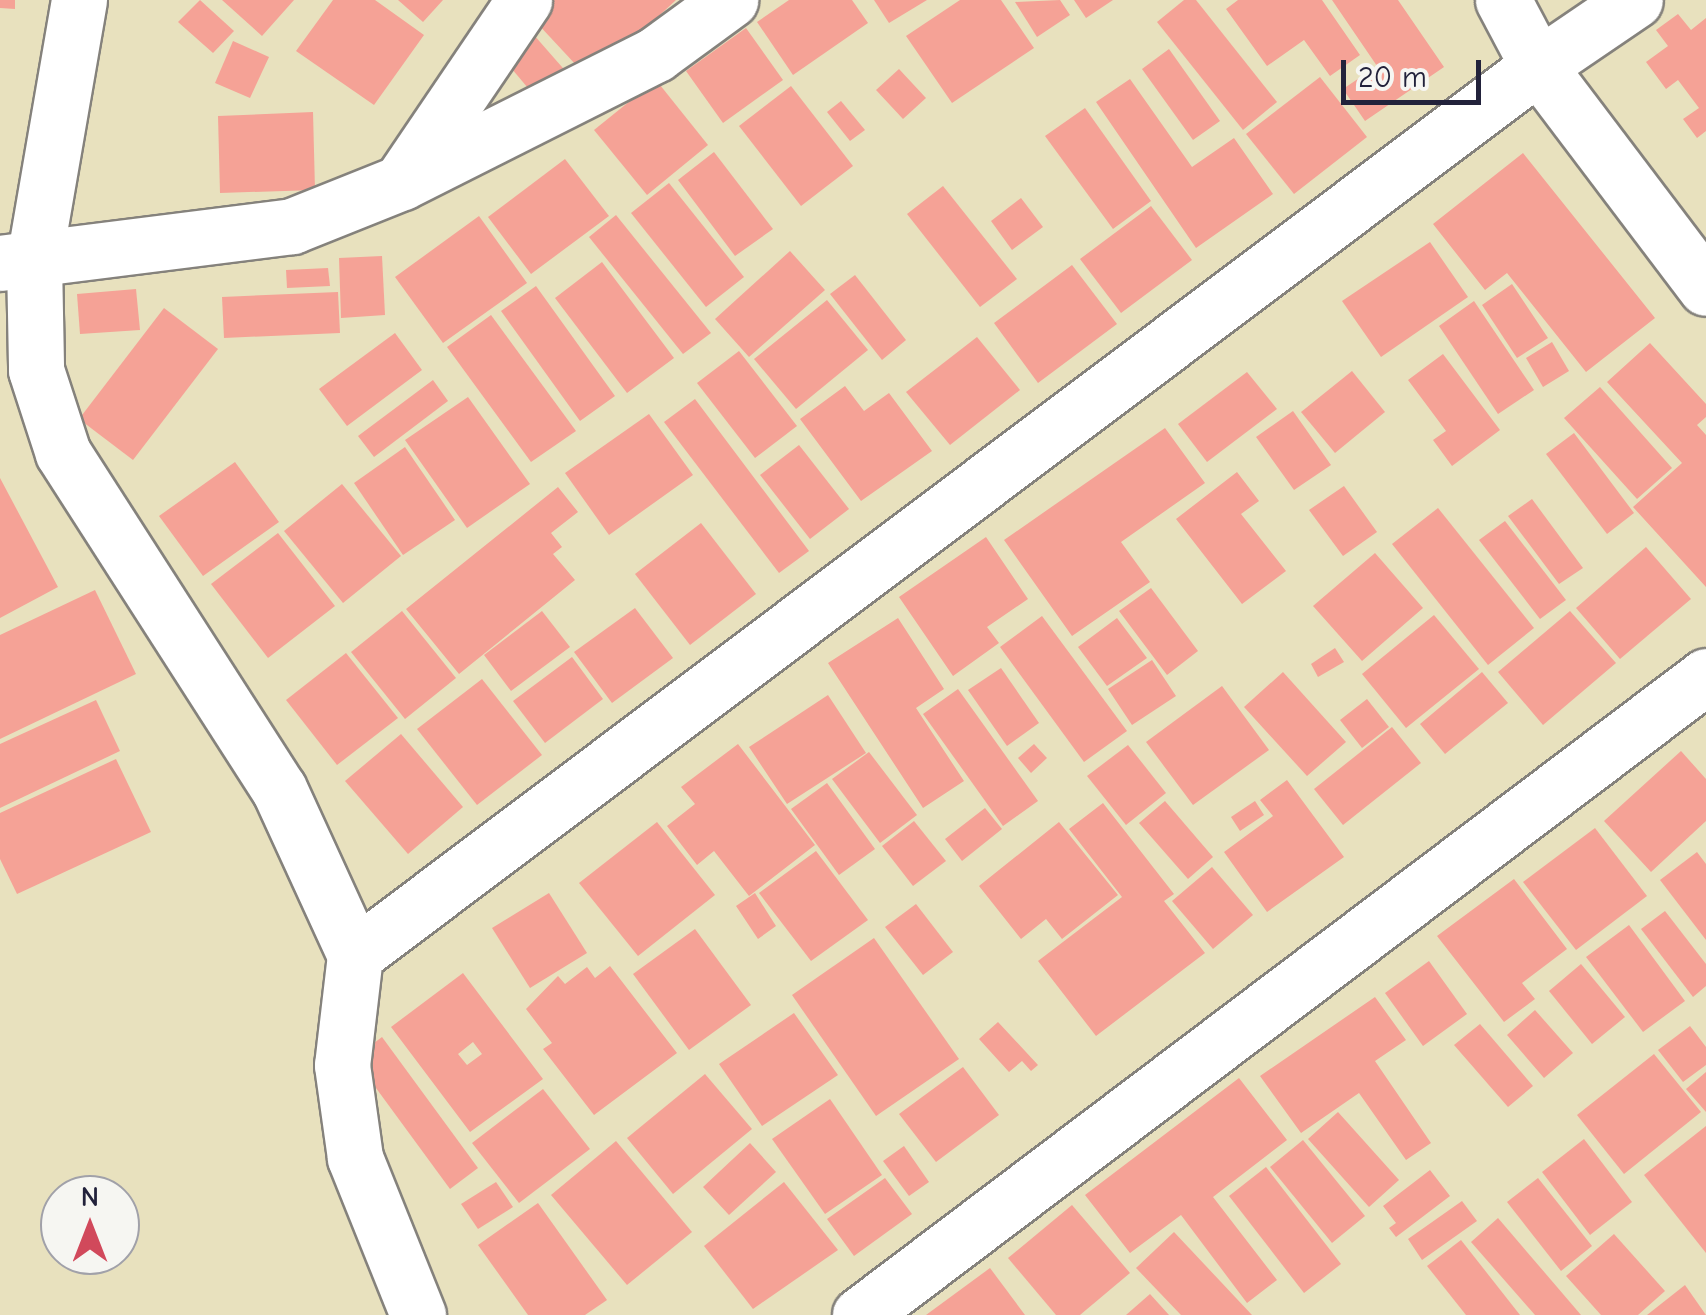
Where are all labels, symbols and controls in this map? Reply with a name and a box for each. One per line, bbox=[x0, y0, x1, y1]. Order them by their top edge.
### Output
scale bar bbox=[1346, 40, 1486, 102]
text: 20 m bbox=[1358, 60, 1427, 95]
north arrow bbox=[40, 1175, 140, 1275]
text: N bbox=[81, 1181, 99, 1213]

